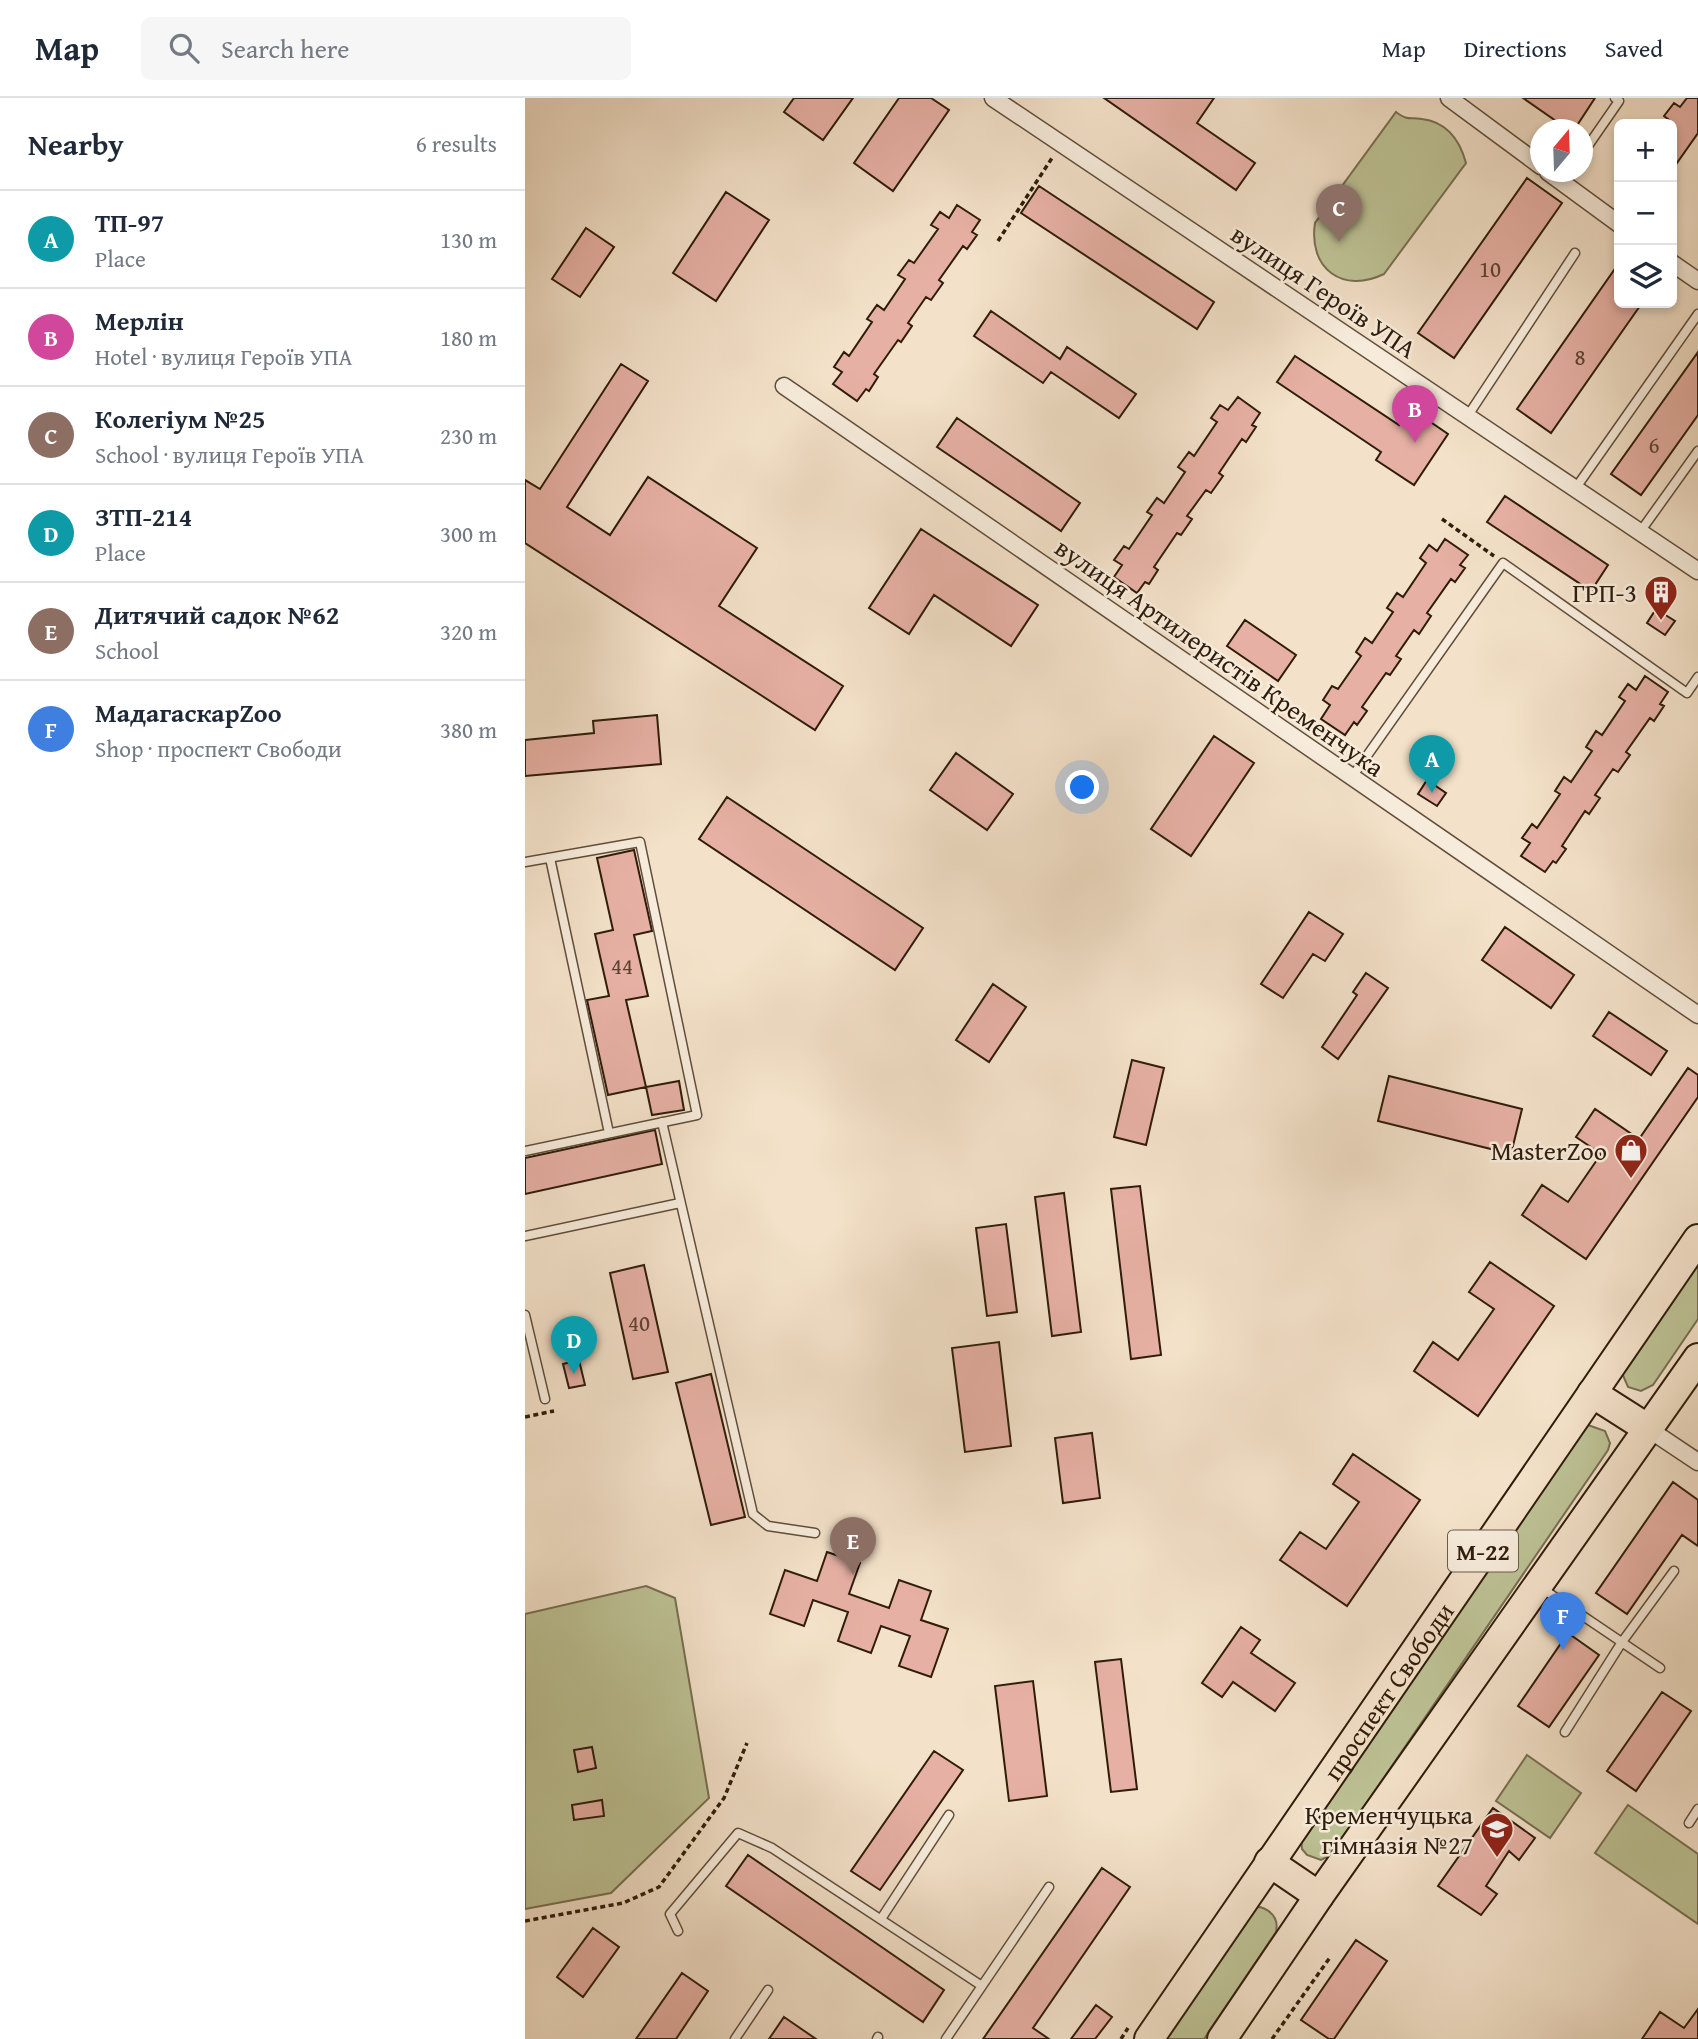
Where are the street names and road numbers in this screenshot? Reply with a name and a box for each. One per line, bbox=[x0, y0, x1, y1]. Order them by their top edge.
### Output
street label: вулиця Героїв УПА bbox=[1223, 214, 1425, 368]
street label: вулиця Артилеристів Кременчука bbox=[1047, 528, 1393, 786]
road number: М-22 bbox=[1448, 1531, 1518, 1572]
street label: проспект Свободи bbox=[1313, 1594, 1463, 1788]

